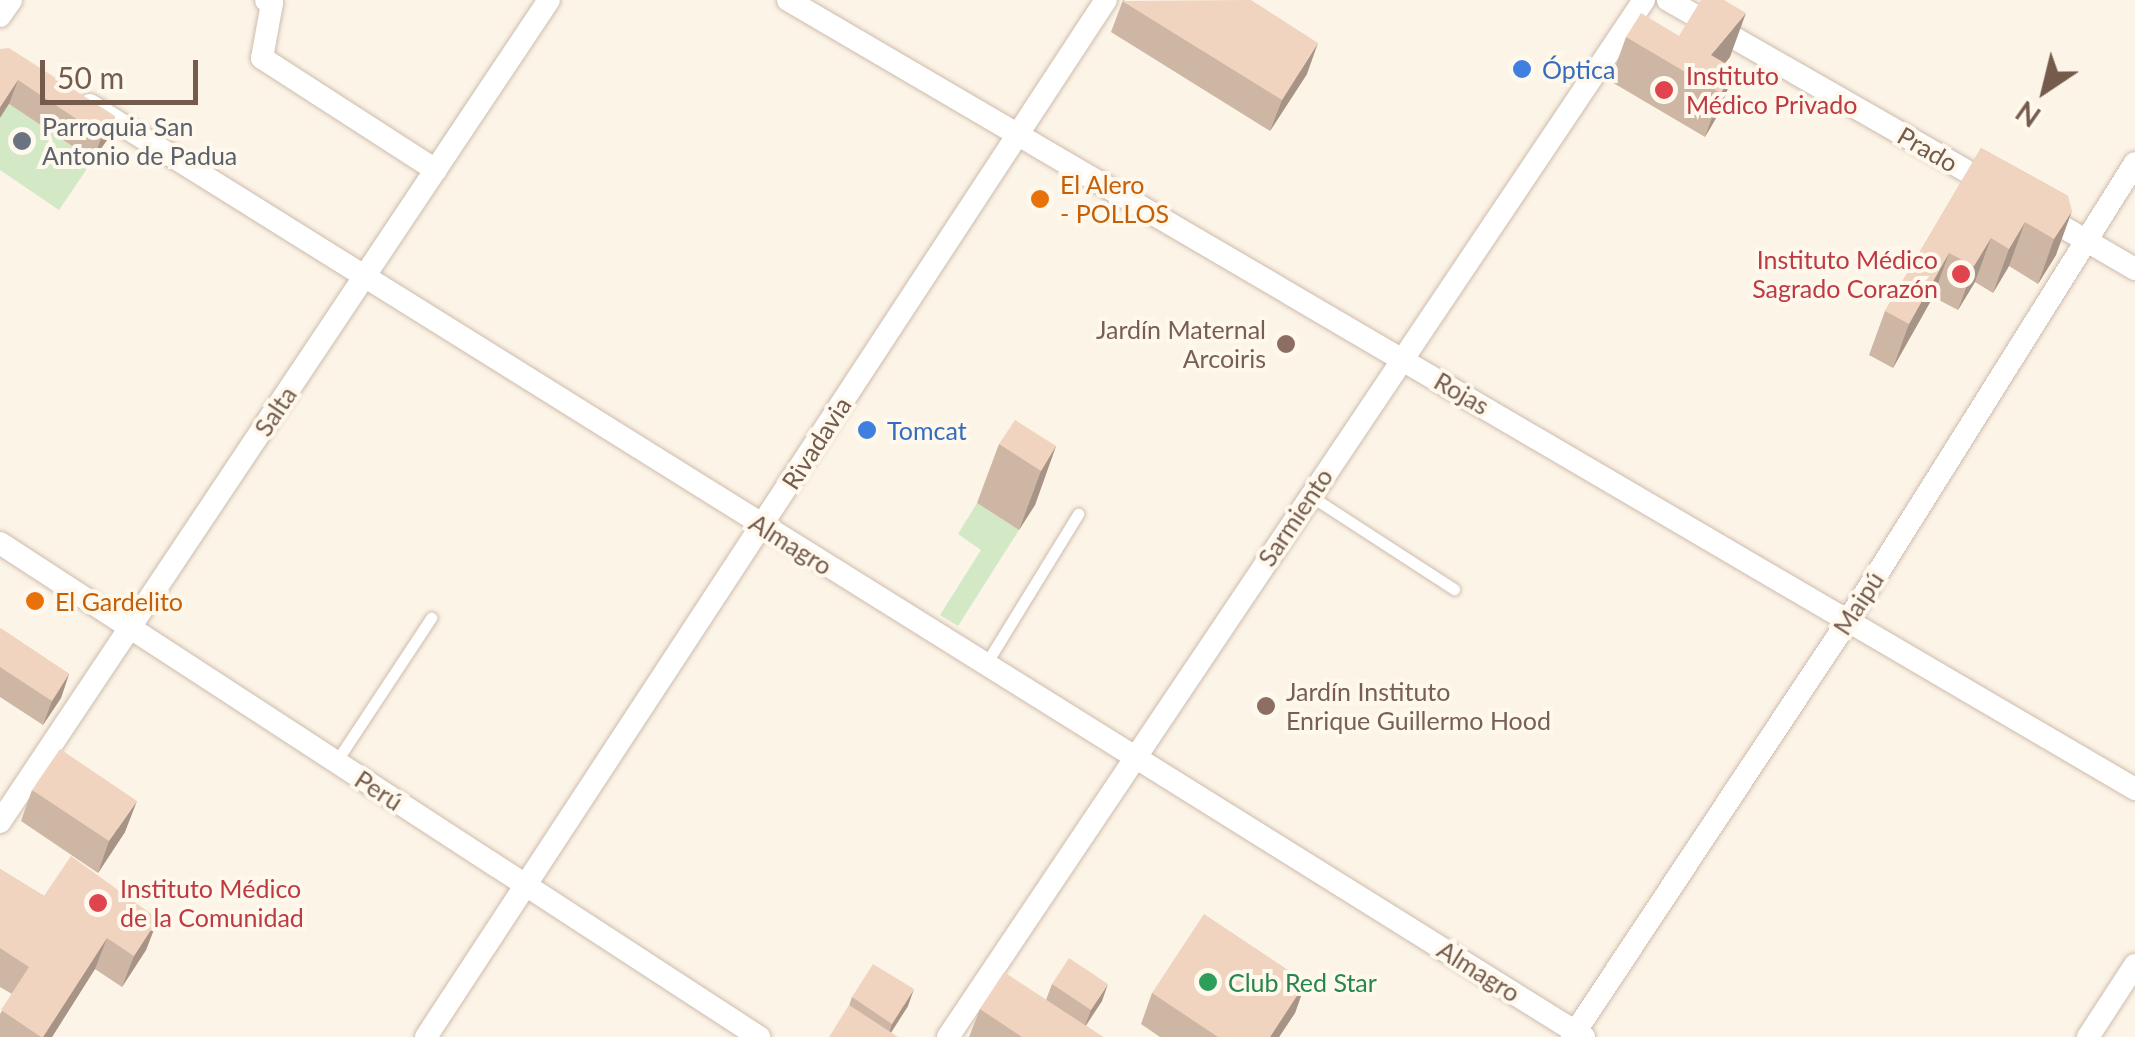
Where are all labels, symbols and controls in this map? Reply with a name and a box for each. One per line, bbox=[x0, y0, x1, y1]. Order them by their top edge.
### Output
scale bar bbox=[45, 40, 202, 102]
north arrow bbox=[1995, 40, 2095, 140]
place label: Óptica bbox=[1542, 54, 1615, 84]
marker: Óptica bbox=[1511, 58, 1533, 80]
text: 50 m bbox=[57, 59, 124, 95]
place label: Instituto Médico Privado bbox=[1686, 61, 1857, 120]
marker: Instituto Médico Privado bbox=[1651, 77, 1677, 103]
text: N bbox=[2009, 94, 2046, 135]
place label: Parroquia San Antonio de Padua bbox=[42, 112, 237, 171]
street label: Prado bbox=[1893, 120, 1963, 178]
marker: Parroquia San Antonio de Padua bbox=[11, 130, 33, 152]
place label: El Alero - POLLOS bbox=[1060, 170, 1169, 229]
marker: El Alero - POLLOS bbox=[1029, 188, 1051, 210]
place label: Instituto Médico Sagrado Corazón bbox=[1752, 245, 1938, 304]
marker: Instituto Médico Sagrado Corazón bbox=[1948, 261, 1974, 287]
place label: Jardín Maternal Arcoiris bbox=[1096, 315, 1266, 374]
marker: Jardín Maternal Arcoiris bbox=[1275, 333, 1297, 355]
street label: Rojas bbox=[1429, 365, 1495, 421]
street label: Salta bbox=[248, 381, 302, 441]
street label: Rivadavia bbox=[775, 391, 857, 495]
place label: Tomcat bbox=[887, 415, 967, 445]
marker: Tomcat bbox=[856, 419, 878, 441]
street label: Sarmiento bbox=[1251, 462, 1339, 572]
street label: Almagro bbox=[744, 507, 838, 581]
street label: Maipú bbox=[1827, 566, 1889, 640]
place label: El Gardelito bbox=[55, 586, 183, 616]
marker: El Gardelito bbox=[24, 590, 46, 612]
place label: Jardín Instituto Enrique Guillermo Hood bbox=[1286, 677, 1551, 736]
marker: Jardín Instituto Enrique Guillermo Hood bbox=[1255, 695, 1277, 717]
street label: Perú bbox=[350, 764, 408, 816]
place label: Instituto Médico de la Comunidad bbox=[120, 874, 304, 933]
marker: Instituto Médico de la Comunidad bbox=[85, 890, 111, 916]
street label: Almagro bbox=[1432, 934, 1526, 1008]
place label: Club Red Star bbox=[1228, 967, 1377, 997]
marker: Club Red Star bbox=[1197, 971, 1219, 993]

